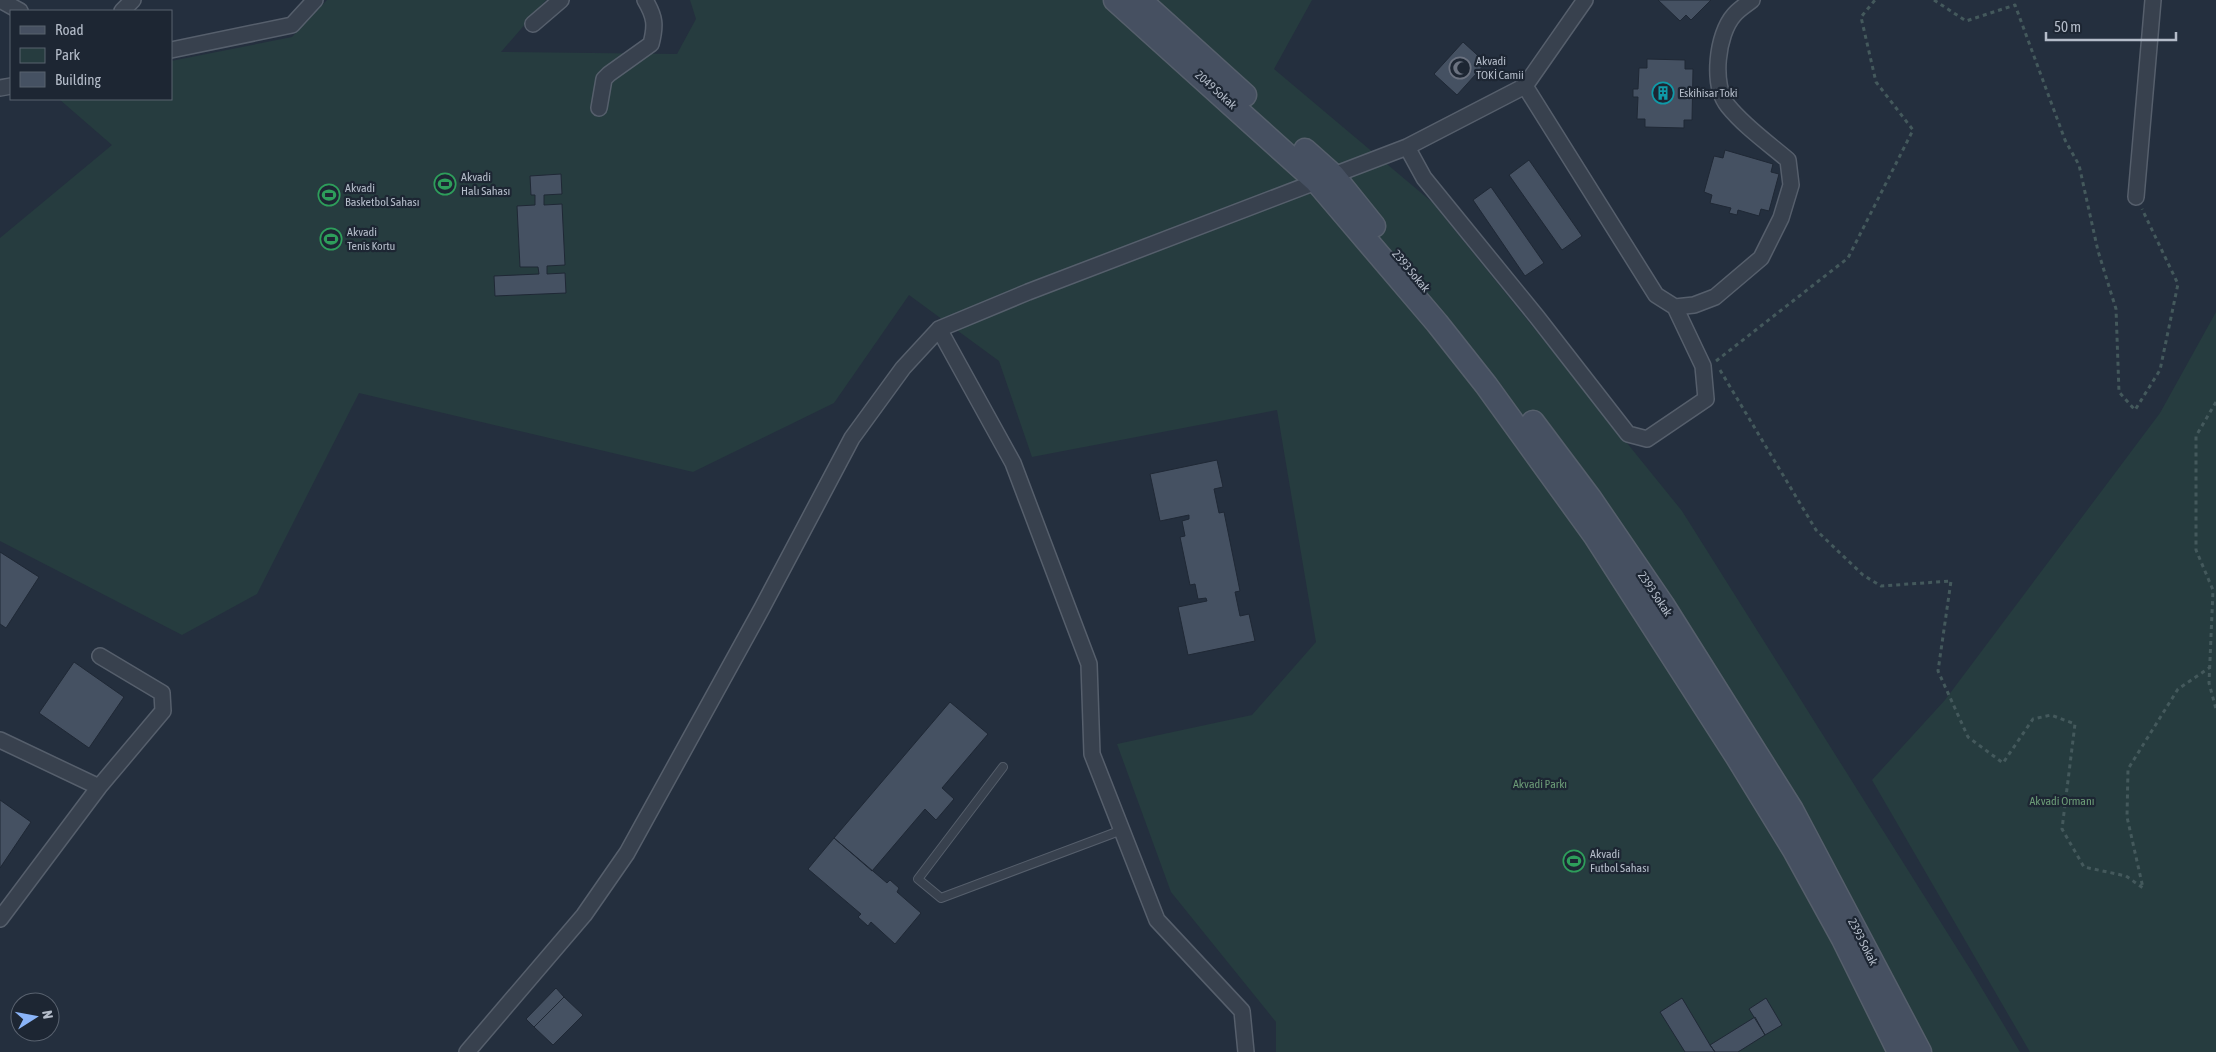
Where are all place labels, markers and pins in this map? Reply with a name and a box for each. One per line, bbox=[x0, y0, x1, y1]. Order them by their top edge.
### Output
place label: Akvadi TOKİ Camii bbox=[1476, 54, 1524, 82]
mosque icon: Akvadi TOKİ Camii bbox=[1448, 56, 1472, 80]
building icon: Eskihisar Toki bbox=[1651, 81, 1675, 105]
place label: Eskihisar Toki bbox=[1679, 86, 1737, 100]
place label: Akvadi Halı Sahası bbox=[461, 170, 510, 198]
sports icon: Akvadi Halı Sahası bbox=[433, 172, 457, 196]
place label: Akvadi Basketbol Sahası bbox=[345, 181, 420, 209]
sports icon: Akvadi Basketbol Sahası bbox=[317, 183, 341, 207]
place label: Akvadi Tenis Kortu bbox=[347, 225, 396, 253]
sports icon: Akvadi Tenis Kortu bbox=[319, 227, 343, 251]
place label: Akvadi Futbol Sahası bbox=[1590, 847, 1649, 875]
sports icon: Akvadi Futbol Sahası bbox=[1562, 849, 1586, 873]

